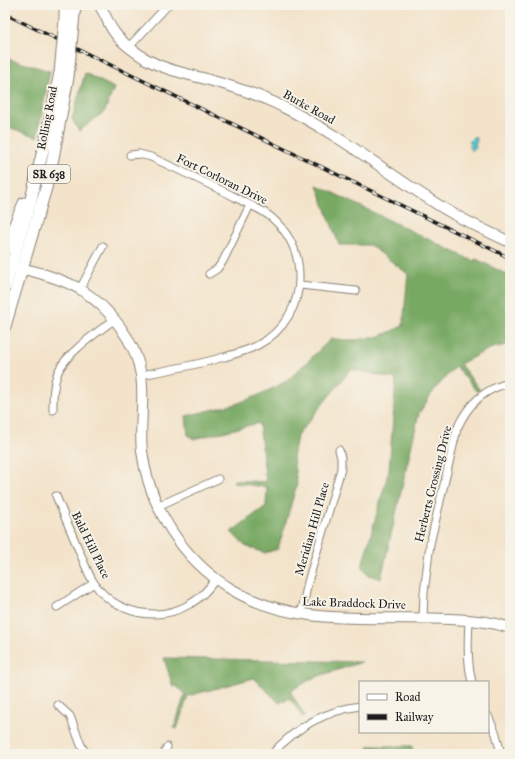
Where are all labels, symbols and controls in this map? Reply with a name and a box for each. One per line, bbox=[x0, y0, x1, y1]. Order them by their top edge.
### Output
street label: Rolling Road bbox=[34, 85, 61, 151]
street label: Burke Road bbox=[281, 87, 337, 127]
street label: Fort Corloran Drive bbox=[174, 151, 270, 207]
road number: SR 638 bbox=[28, 165, 70, 183]
street label: Herberts Crossing Drive bbox=[412, 424, 455, 544]
street label: Meridian Hill Place bbox=[292, 481, 332, 577]
street label: Bald Hill Place bbox=[69, 509, 113, 581]
street label: Lake Braddock Drive bbox=[302, 594, 406, 612]
legend bbox=[359, 681, 489, 733]
text: Road bbox=[395, 690, 421, 704]
text: Railway bbox=[395, 710, 434, 724]

